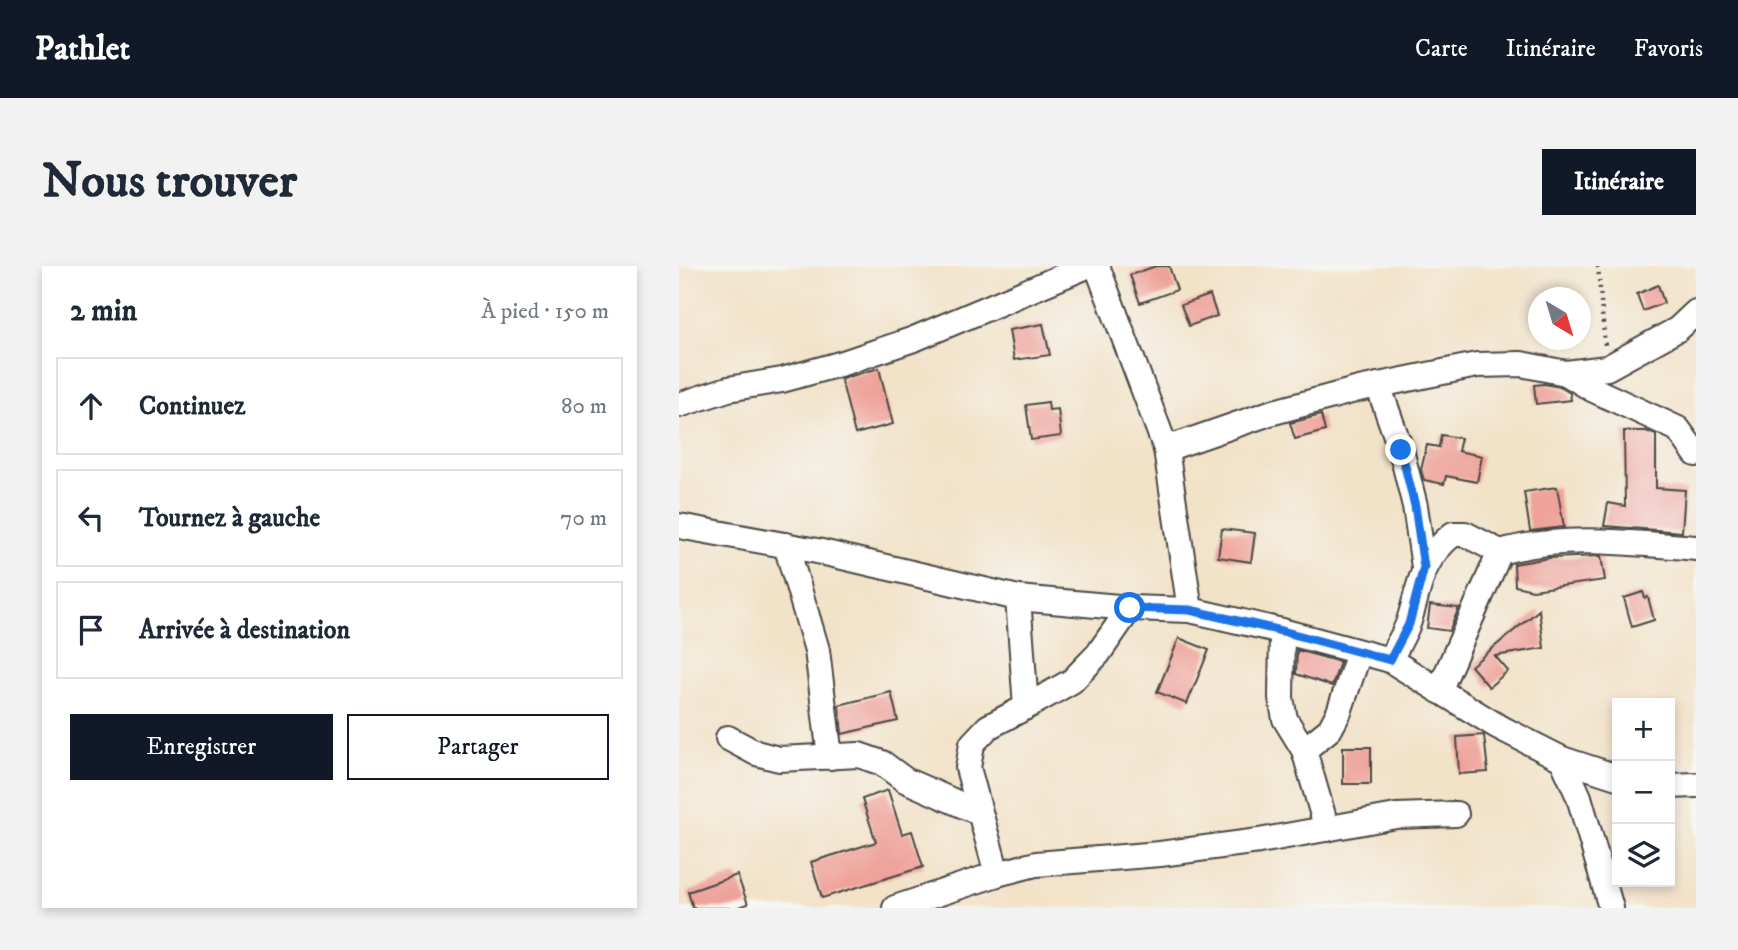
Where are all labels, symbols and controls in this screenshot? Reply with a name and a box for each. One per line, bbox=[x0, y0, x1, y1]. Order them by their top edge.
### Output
text: Pathlet bbox=[35, 29, 130, 70]
text: Carte bbox=[1415, 34, 1468, 64]
text: Itinéraire bbox=[1506, 34, 1596, 64]
text: Favoris bbox=[1634, 34, 1703, 64]
button: Itinéraire bbox=[1542, 149, 1696, 215]
text: Nous trouver bbox=[42, 151, 297, 213]
north arrow bbox=[1528, 287, 1591, 350]
text: 2 min bbox=[70, 293, 137, 330]
text: À pied · 150 m bbox=[481, 297, 609, 326]
icon: ahead bbox=[72, 387, 110, 425]
text: Continuez bbox=[139, 390, 245, 423]
text: 80 m bbox=[561, 392, 607, 421]
route end bbox=[1385, 434, 1416, 465]
icon: left bbox=[72, 499, 110, 537]
text: Tournez à gauche bbox=[139, 502, 320, 535]
text: 70 m bbox=[560, 504, 607, 533]
route start bbox=[1114, 592, 1145, 623]
icon: arrive bbox=[72, 611, 110, 649]
text: Arrivée à destination bbox=[139, 614, 350, 647]
map controls bbox=[1612, 698, 1675, 887]
button: + bbox=[1612, 698, 1675, 761]
button: Enregistrer bbox=[70, 714, 333, 780]
button: Partager bbox=[347, 714, 609, 780]
button: − bbox=[1612, 761, 1675, 824]
button: layers bbox=[1612, 824, 1675, 887]

